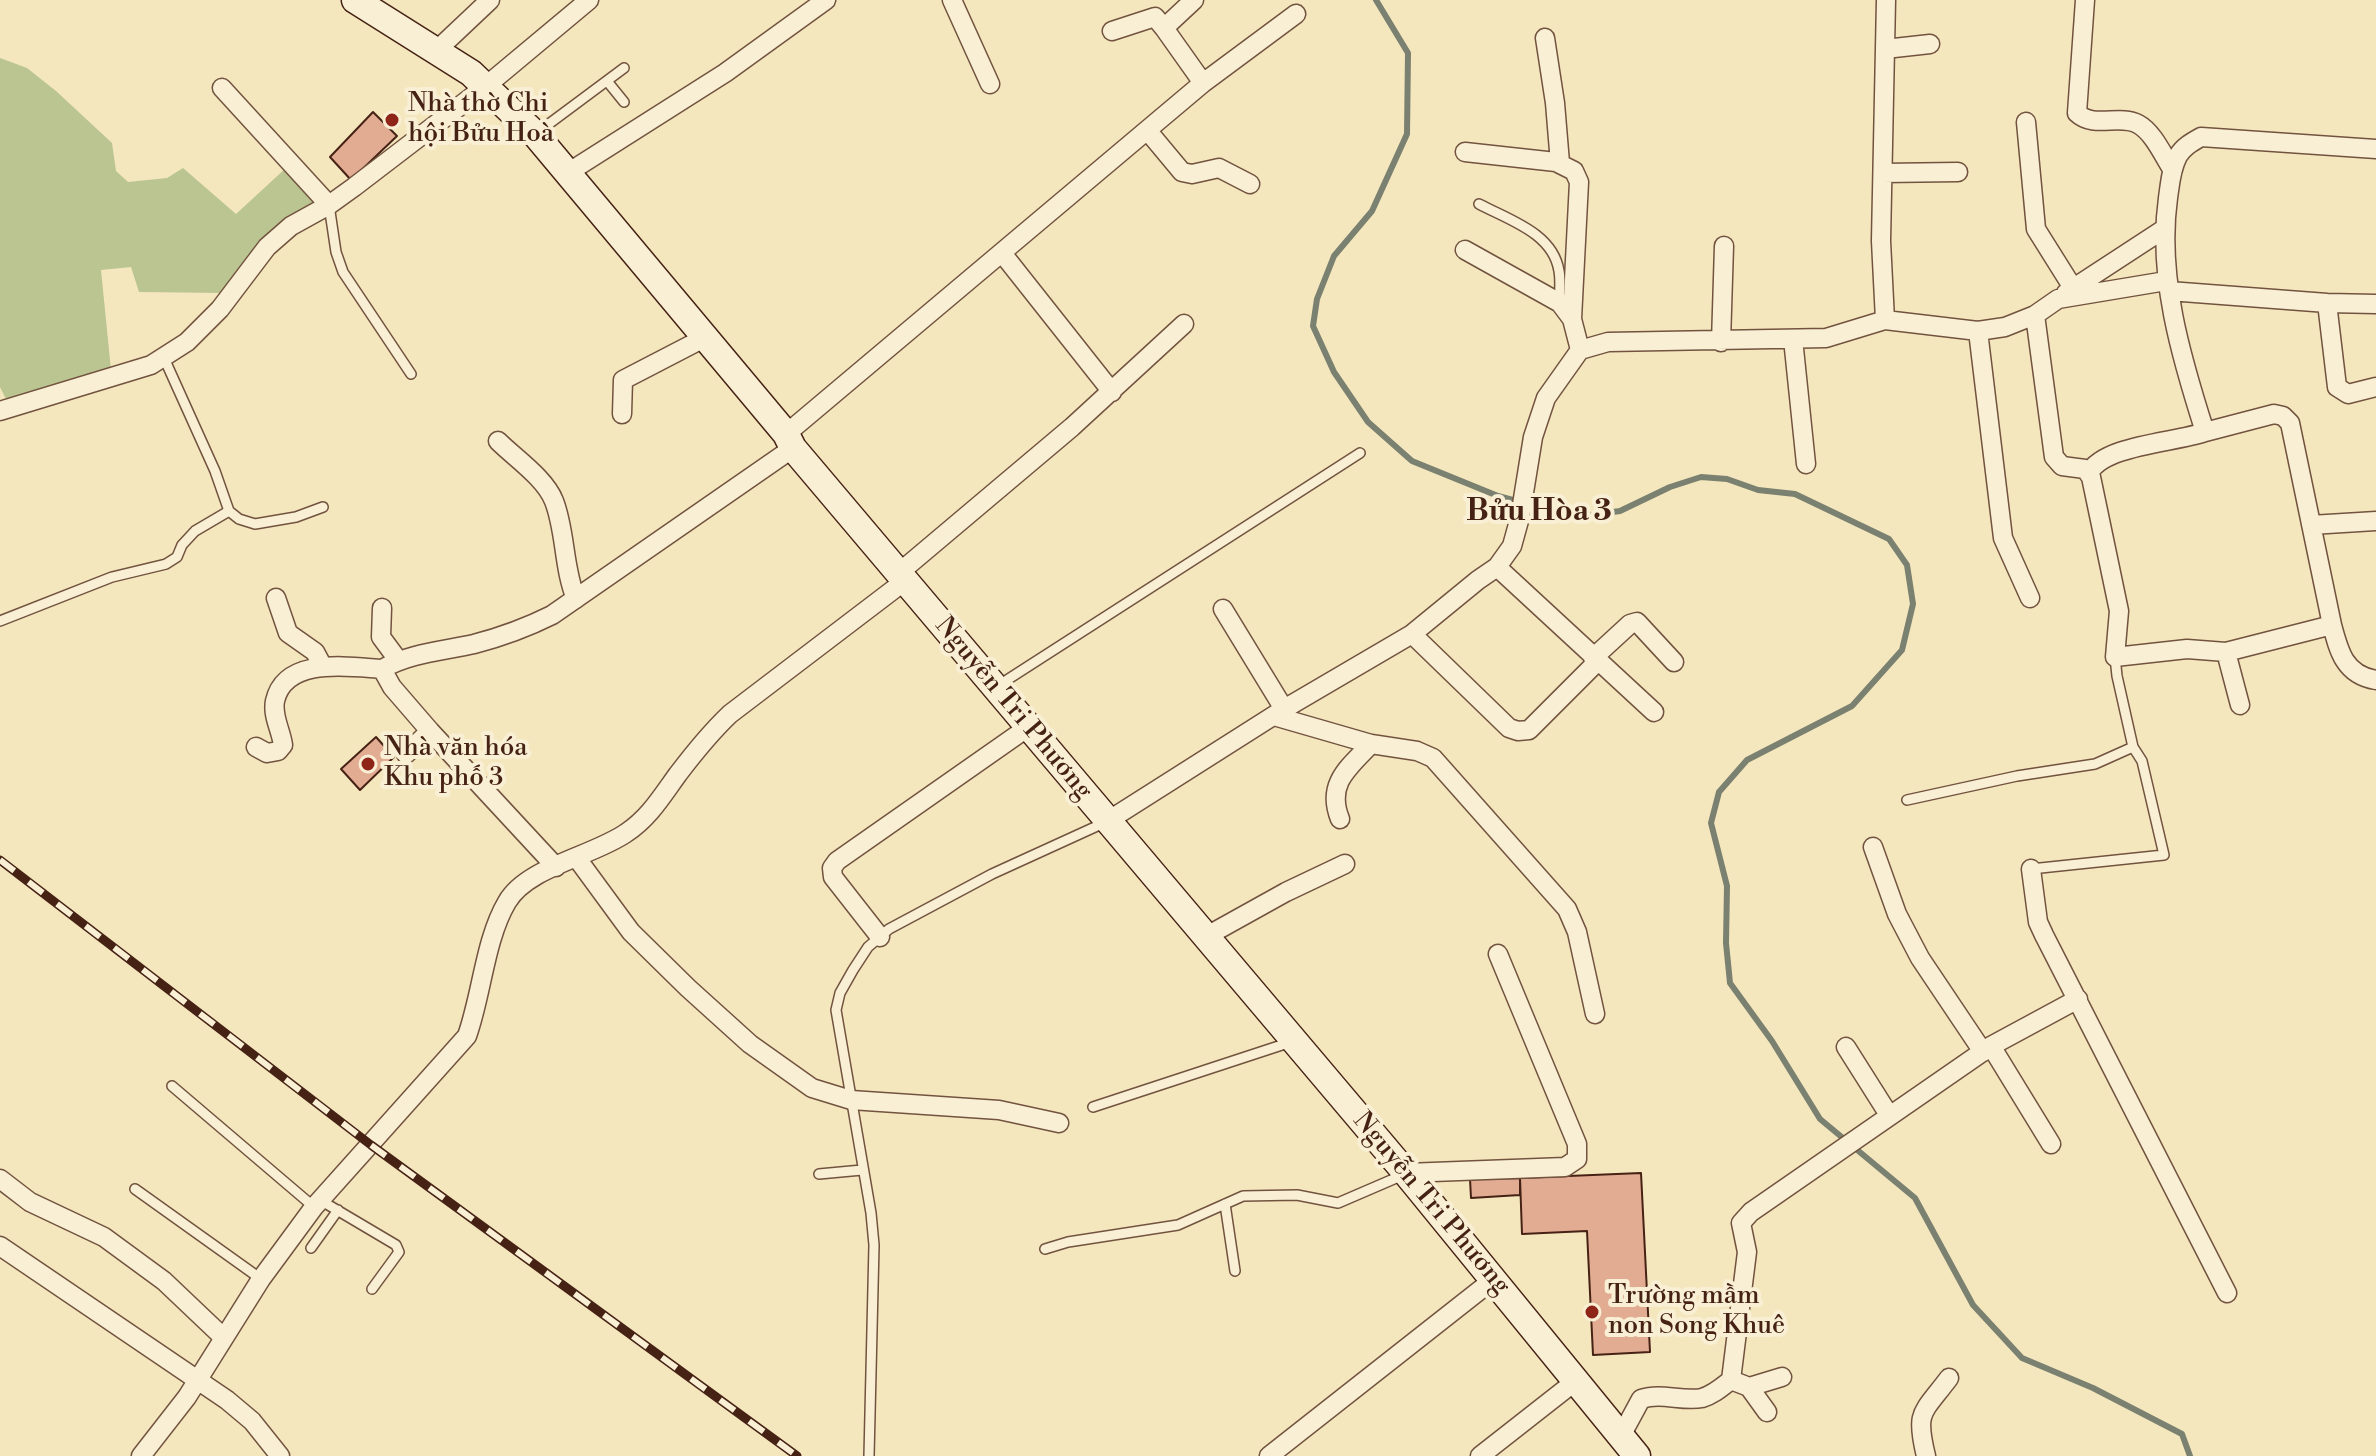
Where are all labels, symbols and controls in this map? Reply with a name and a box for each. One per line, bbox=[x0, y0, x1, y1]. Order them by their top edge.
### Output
place label: Nhà thờ Chi hội Bửu Hoà bbox=[408, 89, 554, 150]
marker: Nhà thờ Chi hội Bửu Hoà bbox=[383, 111, 401, 129]
district label: Bửu Hòa 3 bbox=[1466, 495, 1612, 531]
street label: Nguyễn Tri Phương bbox=[928, 611, 1098, 807]
place label: Nhà văn hóa Khu phố 3 bbox=[384, 733, 527, 794]
marker: Nhà văn hóa Khu phố 3 bbox=[359, 755, 377, 773]
street label: Nguyễn Tri Phương bbox=[1346, 1106, 1516, 1302]
place label: Trường mầm non Song Khuê bbox=[1608, 1281, 1785, 1342]
marker: Trường mầm non Song Khuê bbox=[1583, 1303, 1601, 1321]

